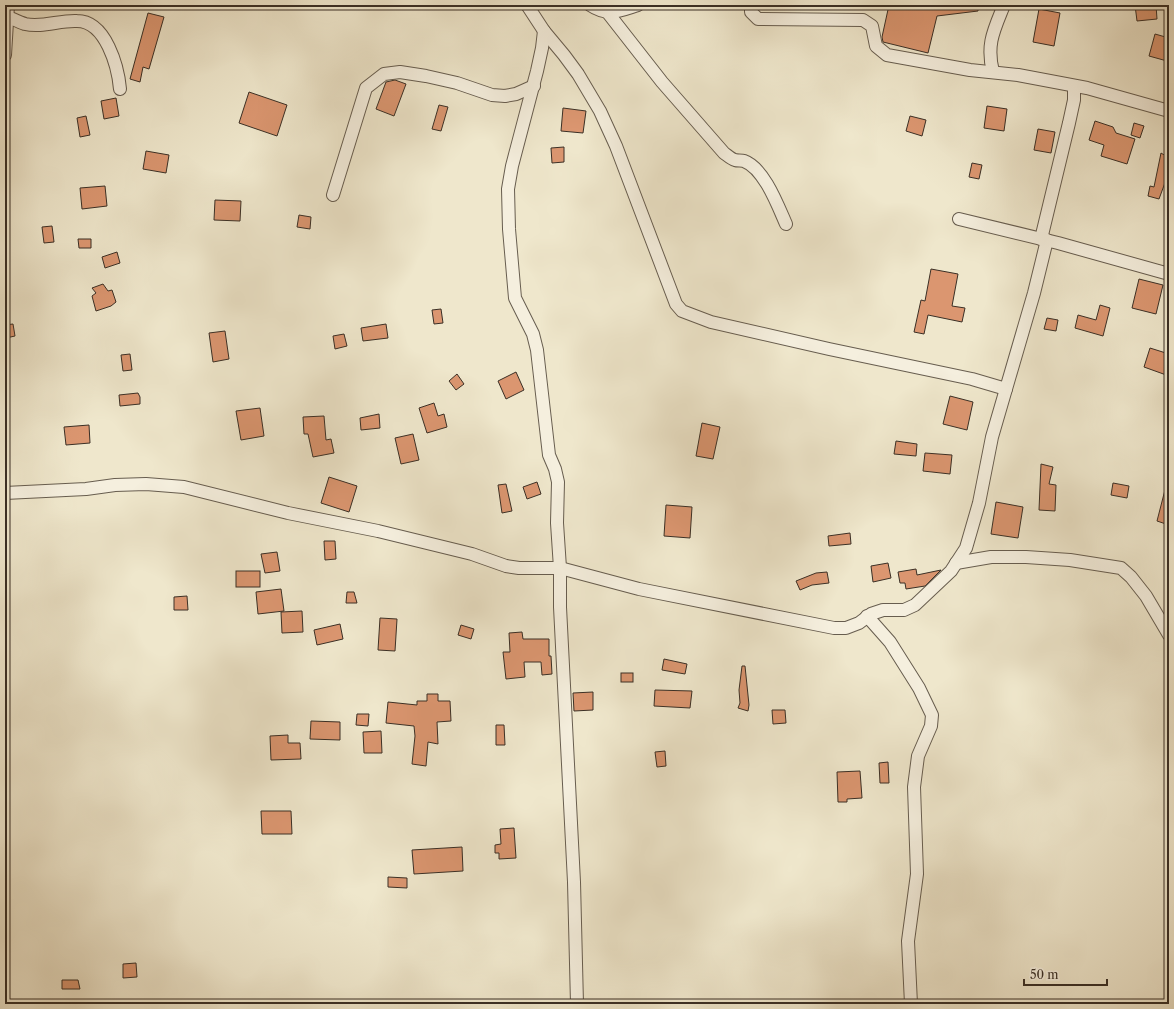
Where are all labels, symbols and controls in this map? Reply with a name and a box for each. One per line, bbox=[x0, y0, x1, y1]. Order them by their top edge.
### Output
scale bar bbox=[1024, 961, 1107, 987]
text: 50 m bbox=[1030, 967, 1059, 982]

